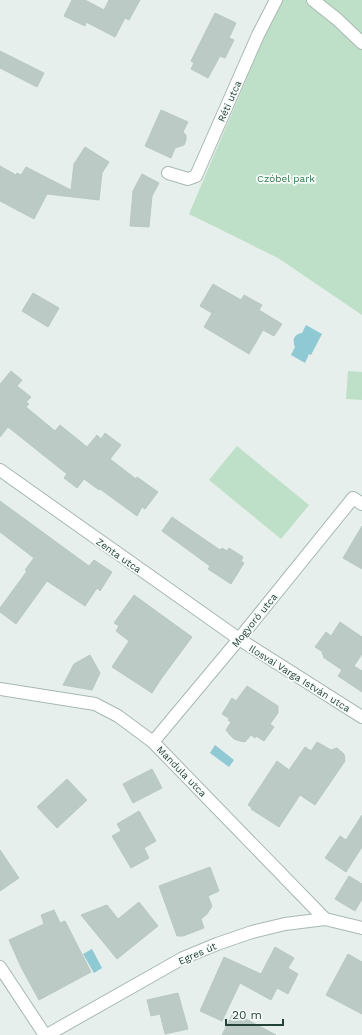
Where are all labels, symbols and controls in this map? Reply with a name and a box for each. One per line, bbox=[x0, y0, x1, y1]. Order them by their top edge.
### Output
street label: Réti utca bbox=[215, 79, 244, 124]
park label: Czóbel park bbox=[257, 173, 315, 184]
street label: Zenta utca bbox=[94, 536, 144, 575]
street label: Mogyoró utca bbox=[229, 591, 280, 649]
street label: Ilosvai Varga István utca bbox=[247, 643, 353, 714]
street label: Mandula utca bbox=[155, 744, 209, 799]
street label: Egres út bbox=[176, 940, 219, 967]
scale bar bbox=[226, 1001, 283, 1027]
text: 20 m bbox=[232, 1008, 262, 1022]

